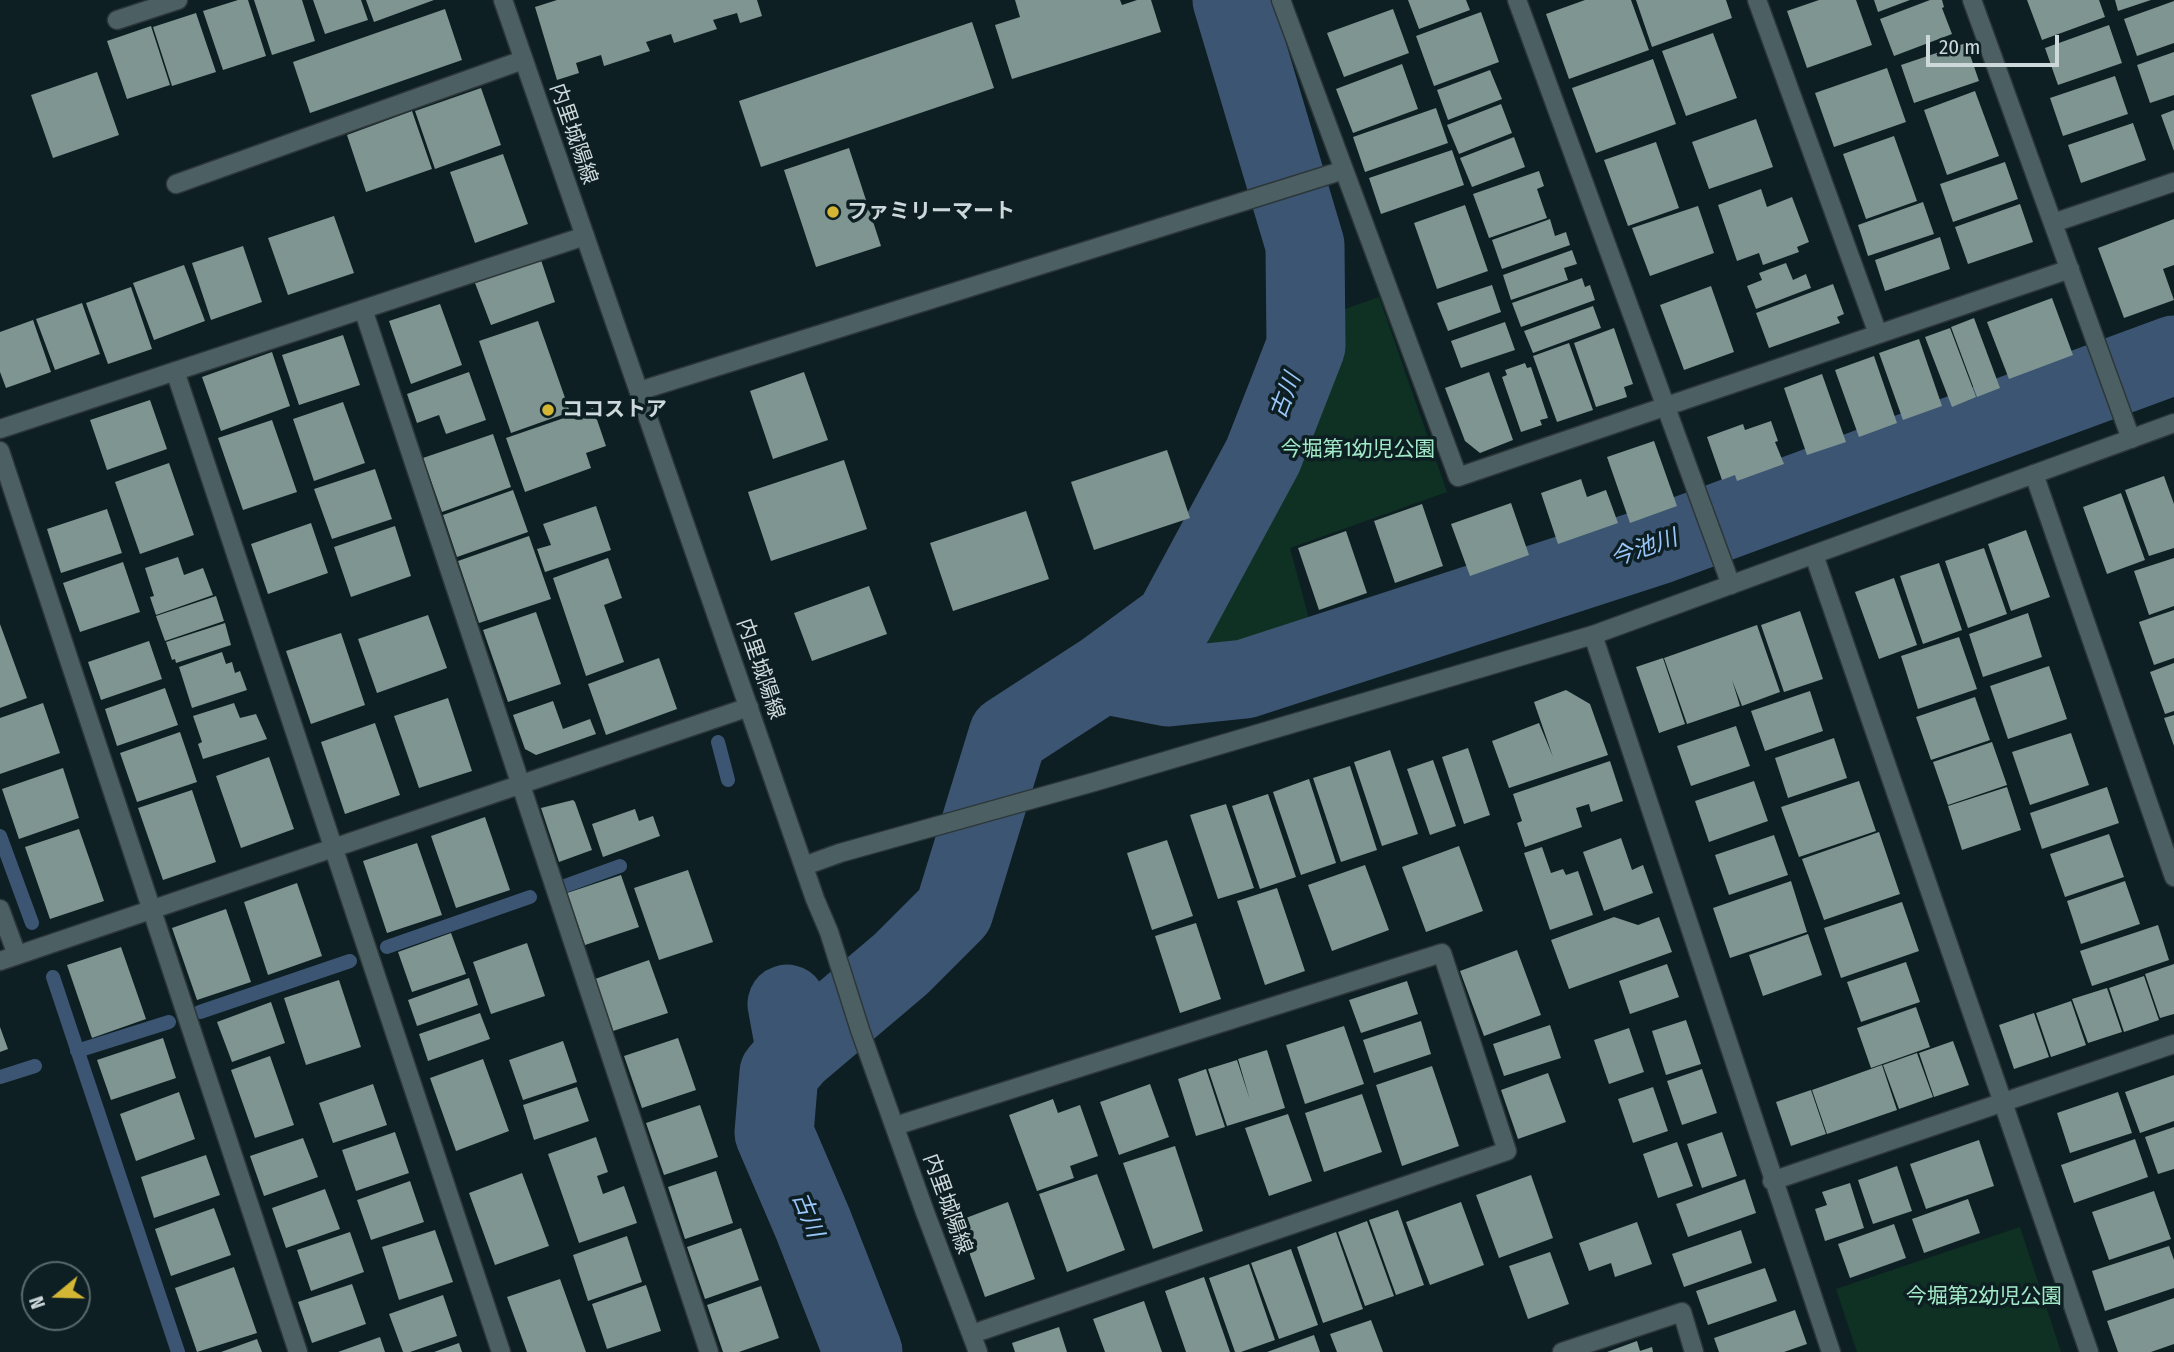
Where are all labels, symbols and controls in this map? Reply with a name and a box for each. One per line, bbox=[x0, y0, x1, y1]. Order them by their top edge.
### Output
scale bar bbox=[1929, 21, 2062, 65]
text: 20 m bbox=[1939, 34, 1980, 60]
street label: 内里城陽線 bbox=[544, 80, 602, 188]
place label: ファミリーマート bbox=[847, 199, 1015, 225]
marker: ファミリーマート bbox=[825, 204, 841, 220]
water label: 古川 bbox=[1265, 370, 1307, 422]
place label: ココストア bbox=[562, 397, 667, 423]
marker: ココストア bbox=[540, 402, 556, 418]
park label: 今堀第1幼児公園 bbox=[1280, 437, 1436, 463]
water label: 今池川 bbox=[1607, 525, 1681, 573]
street label: 内里城陽線 bbox=[731, 615, 789, 723]
street label: 内里城陽線 bbox=[917, 1150, 977, 1258]
water label: 古川 bbox=[786, 1189, 828, 1241]
north arrow bbox=[21, 1261, 91, 1331]
park label: 今堀第2幼児公園 bbox=[1906, 1284, 2062, 1310]
text: N bbox=[25, 1293, 50, 1311]

